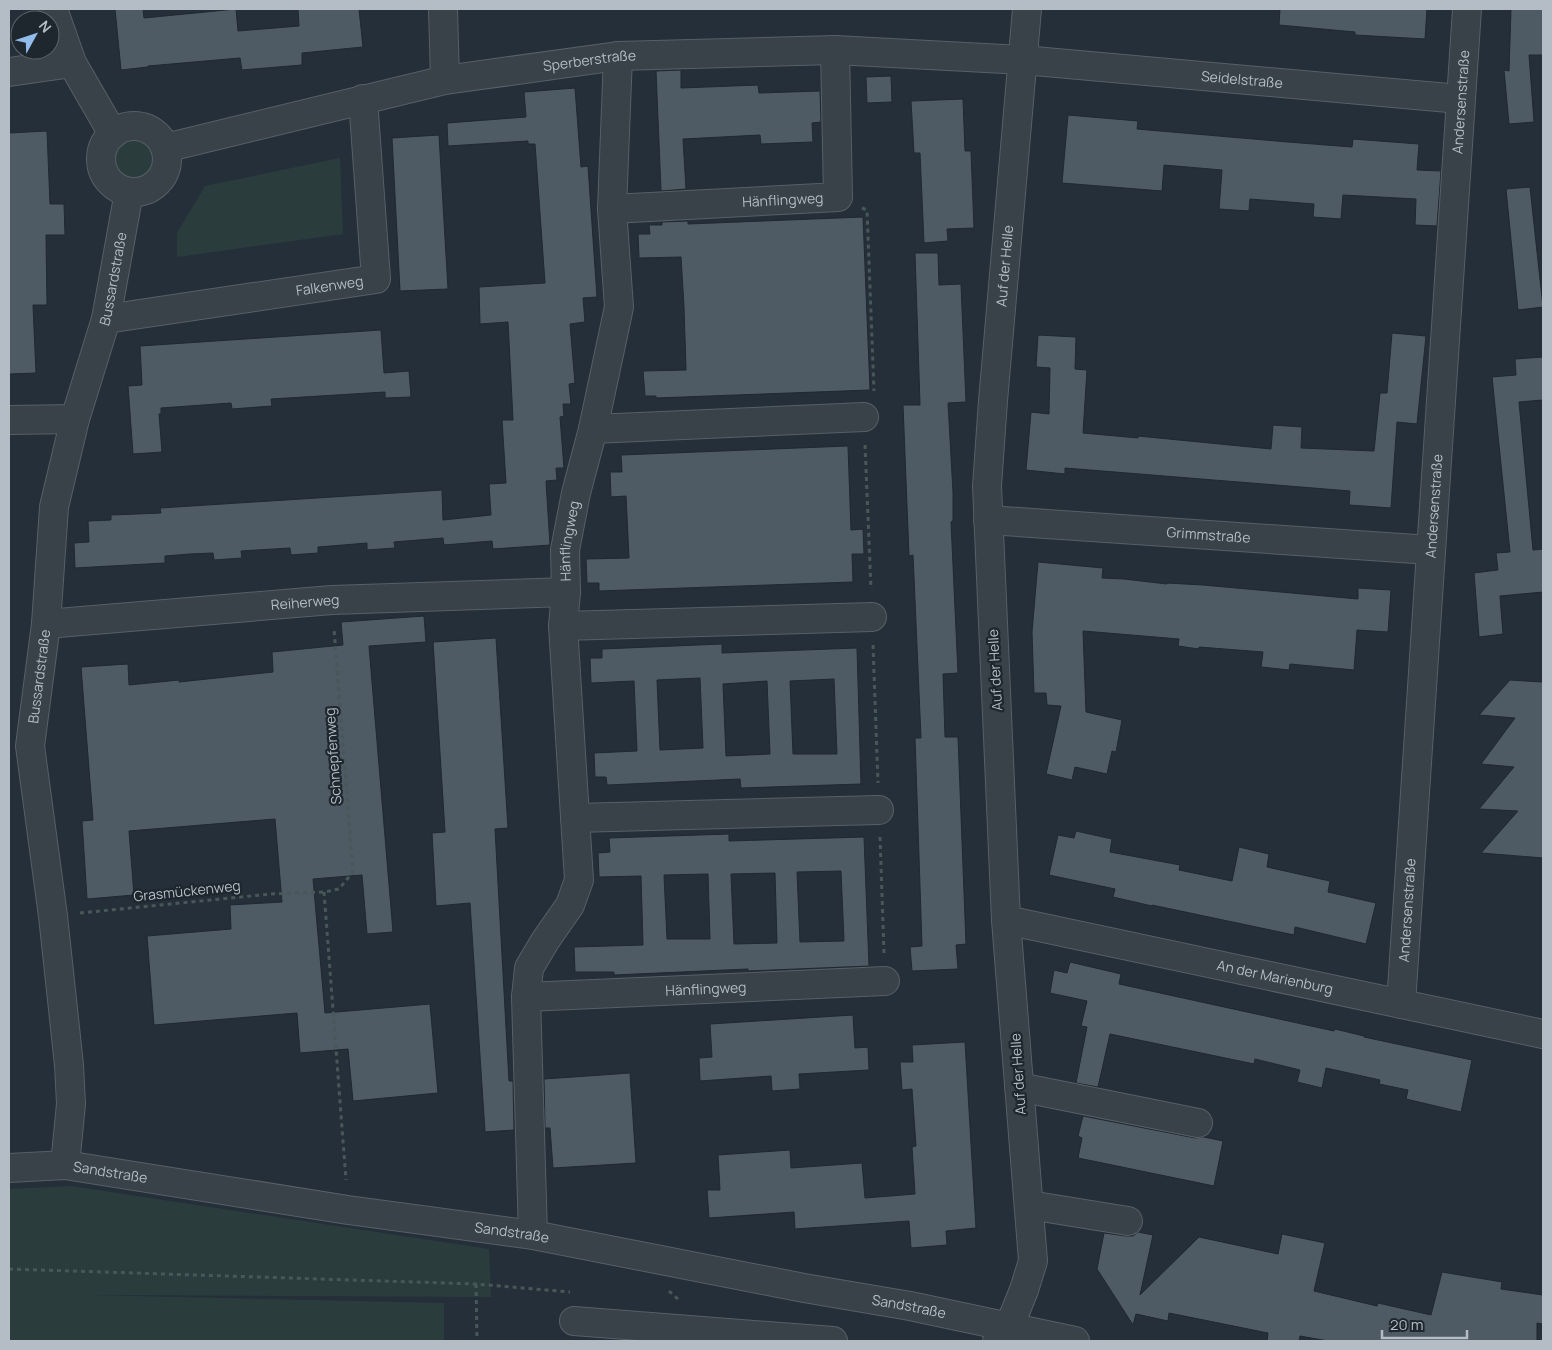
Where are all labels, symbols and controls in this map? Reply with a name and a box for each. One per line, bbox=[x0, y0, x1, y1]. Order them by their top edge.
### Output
north arrow bbox=[10, 10, 60, 60]
text: N bbox=[35, 16, 56, 36]
street label: Sperberstraße bbox=[542, 46, 636, 75]
street label: Andersenstraße bbox=[1447, 49, 1473, 155]
street label: Seidelstraße bbox=[1200, 66, 1284, 92]
street label: Hänflingweg bbox=[742, 188, 824, 211]
street label: Auf der Helle bbox=[991, 224, 1017, 307]
street label: Bussardstraße bbox=[94, 230, 131, 328]
street label: Falkenweg bbox=[295, 271, 364, 300]
street label: Andersenstraße bbox=[1421, 453, 1446, 559]
street label: Hänflingweg bbox=[555, 499, 583, 582]
street label: Grimmstraße bbox=[1166, 522, 1251, 547]
street label: Reiherweg bbox=[270, 590, 340, 614]
street label: Bussardstraße bbox=[23, 628, 54, 724]
street label: Auf der Helle bbox=[983, 629, 1006, 711]
street label: Schnepfenweg bbox=[320, 707, 345, 805]
street label: Andersenstraße bbox=[1394, 858, 1420, 963]
street label: Grasmückenweg bbox=[132, 875, 242, 906]
street label: An der Marienburg bbox=[1215, 955, 1335, 998]
street label: Hänflingweg bbox=[665, 977, 747, 1000]
street label: Auf der Helle bbox=[1005, 1033, 1030, 1115]
street label: Sandstraße bbox=[72, 1156, 149, 1187]
street label: Sandstraße bbox=[473, 1217, 551, 1247]
street label: Sandstraße bbox=[871, 1290, 948, 1322]
scale bar bbox=[1382, 1308, 1467, 1340]
text: 20 m bbox=[1390, 1314, 1423, 1335]

